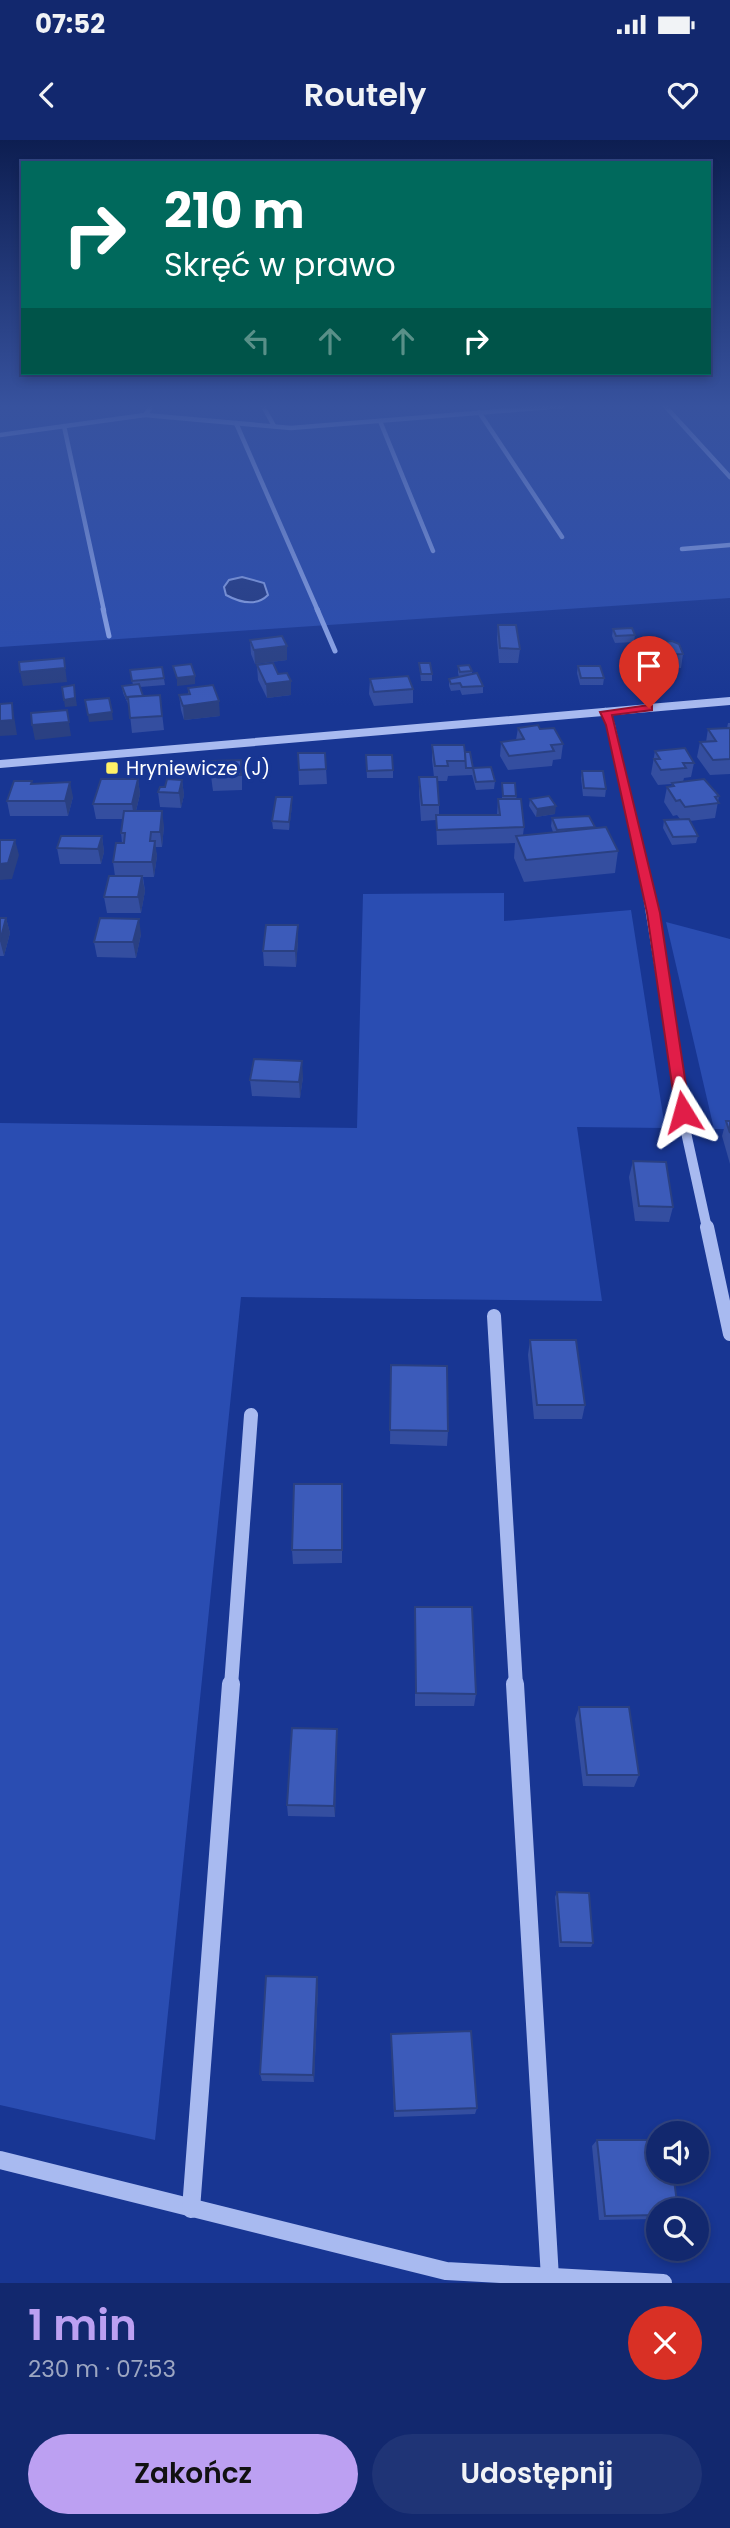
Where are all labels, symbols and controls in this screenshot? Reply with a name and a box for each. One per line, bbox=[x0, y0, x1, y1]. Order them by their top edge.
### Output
text: 07:52 bbox=[35, 6, 105, 42]
text: Routely bbox=[304, 72, 426, 117]
icon: back bbox=[28, 76, 66, 114]
icon: heart bbox=[664, 76, 702, 114]
text: 210 m bbox=[164, 177, 305, 245]
icon: right bbox=[49, 189, 140, 280]
text: Skręć w prawo bbox=[164, 242, 396, 287]
icon: left bbox=[238, 322, 276, 360]
icon: ahead bbox=[311, 322, 349, 360]
icon: ahead bbox=[384, 322, 422, 360]
icon: right bbox=[457, 322, 495, 360]
pin bbox=[619, 636, 679, 708]
icon: arrive bbox=[630, 647, 668, 685]
place label: Hryniewicze (J) bbox=[126, 755, 270, 782]
marker: Hryniewicze (J) bbox=[104, 760, 120, 776]
position arrow bbox=[646, 1075, 720, 1149]
map controls bbox=[646, 2121, 709, 2261]
button: sound bbox=[646, 2121, 709, 2184]
button: search bbox=[646, 2198, 709, 2261]
text: 1 min bbox=[28, 2296, 137, 2355]
button: close bbox=[628, 2306, 702, 2380]
text: 230 m · 07:53 bbox=[28, 2353, 176, 2385]
button: Zakończ bbox=[28, 2434, 358, 2514]
button: Udostępnij bbox=[372, 2434, 702, 2514]

